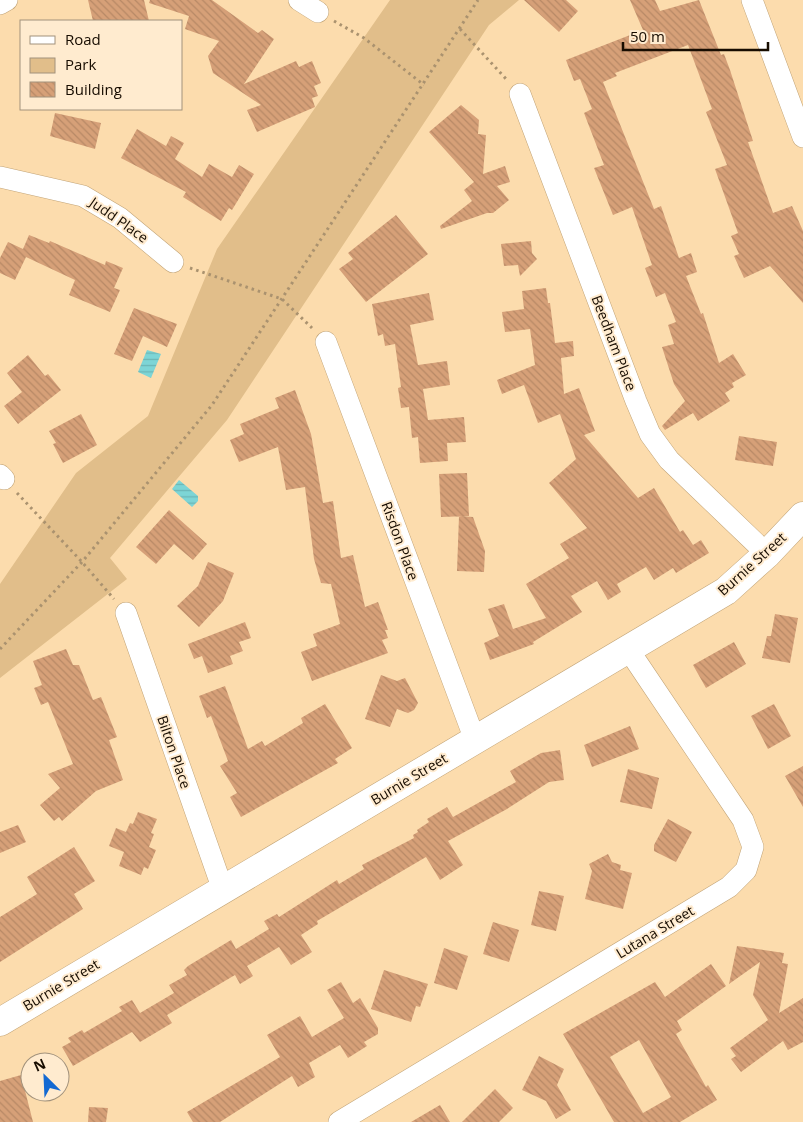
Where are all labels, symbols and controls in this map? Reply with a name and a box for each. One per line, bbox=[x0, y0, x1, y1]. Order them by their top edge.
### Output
legend bbox=[20, 20, 182, 110]
scale bar bbox=[623, 20, 768, 52]
text: 50 m bbox=[630, 26, 665, 46]
text: Road bbox=[65, 29, 101, 49]
text: Park bbox=[65, 54, 96, 74]
text: Building bbox=[65, 79, 122, 99]
street label: Judd Place bbox=[85, 191, 152, 247]
street label: Beedham Place bbox=[588, 292, 641, 393]
street label: Risdon Place bbox=[377, 499, 424, 583]
street label: Burnie Street bbox=[713, 528, 790, 599]
street label: Bilton Place bbox=[153, 713, 196, 791]
street label: Burnie Street bbox=[367, 748, 451, 809]
street label: Lutana Street bbox=[612, 901, 697, 962]
street label: Burnie Street bbox=[19, 954, 103, 1015]
north arrow bbox=[20, 1052, 70, 1102]
text: N bbox=[30, 1054, 49, 1076]

